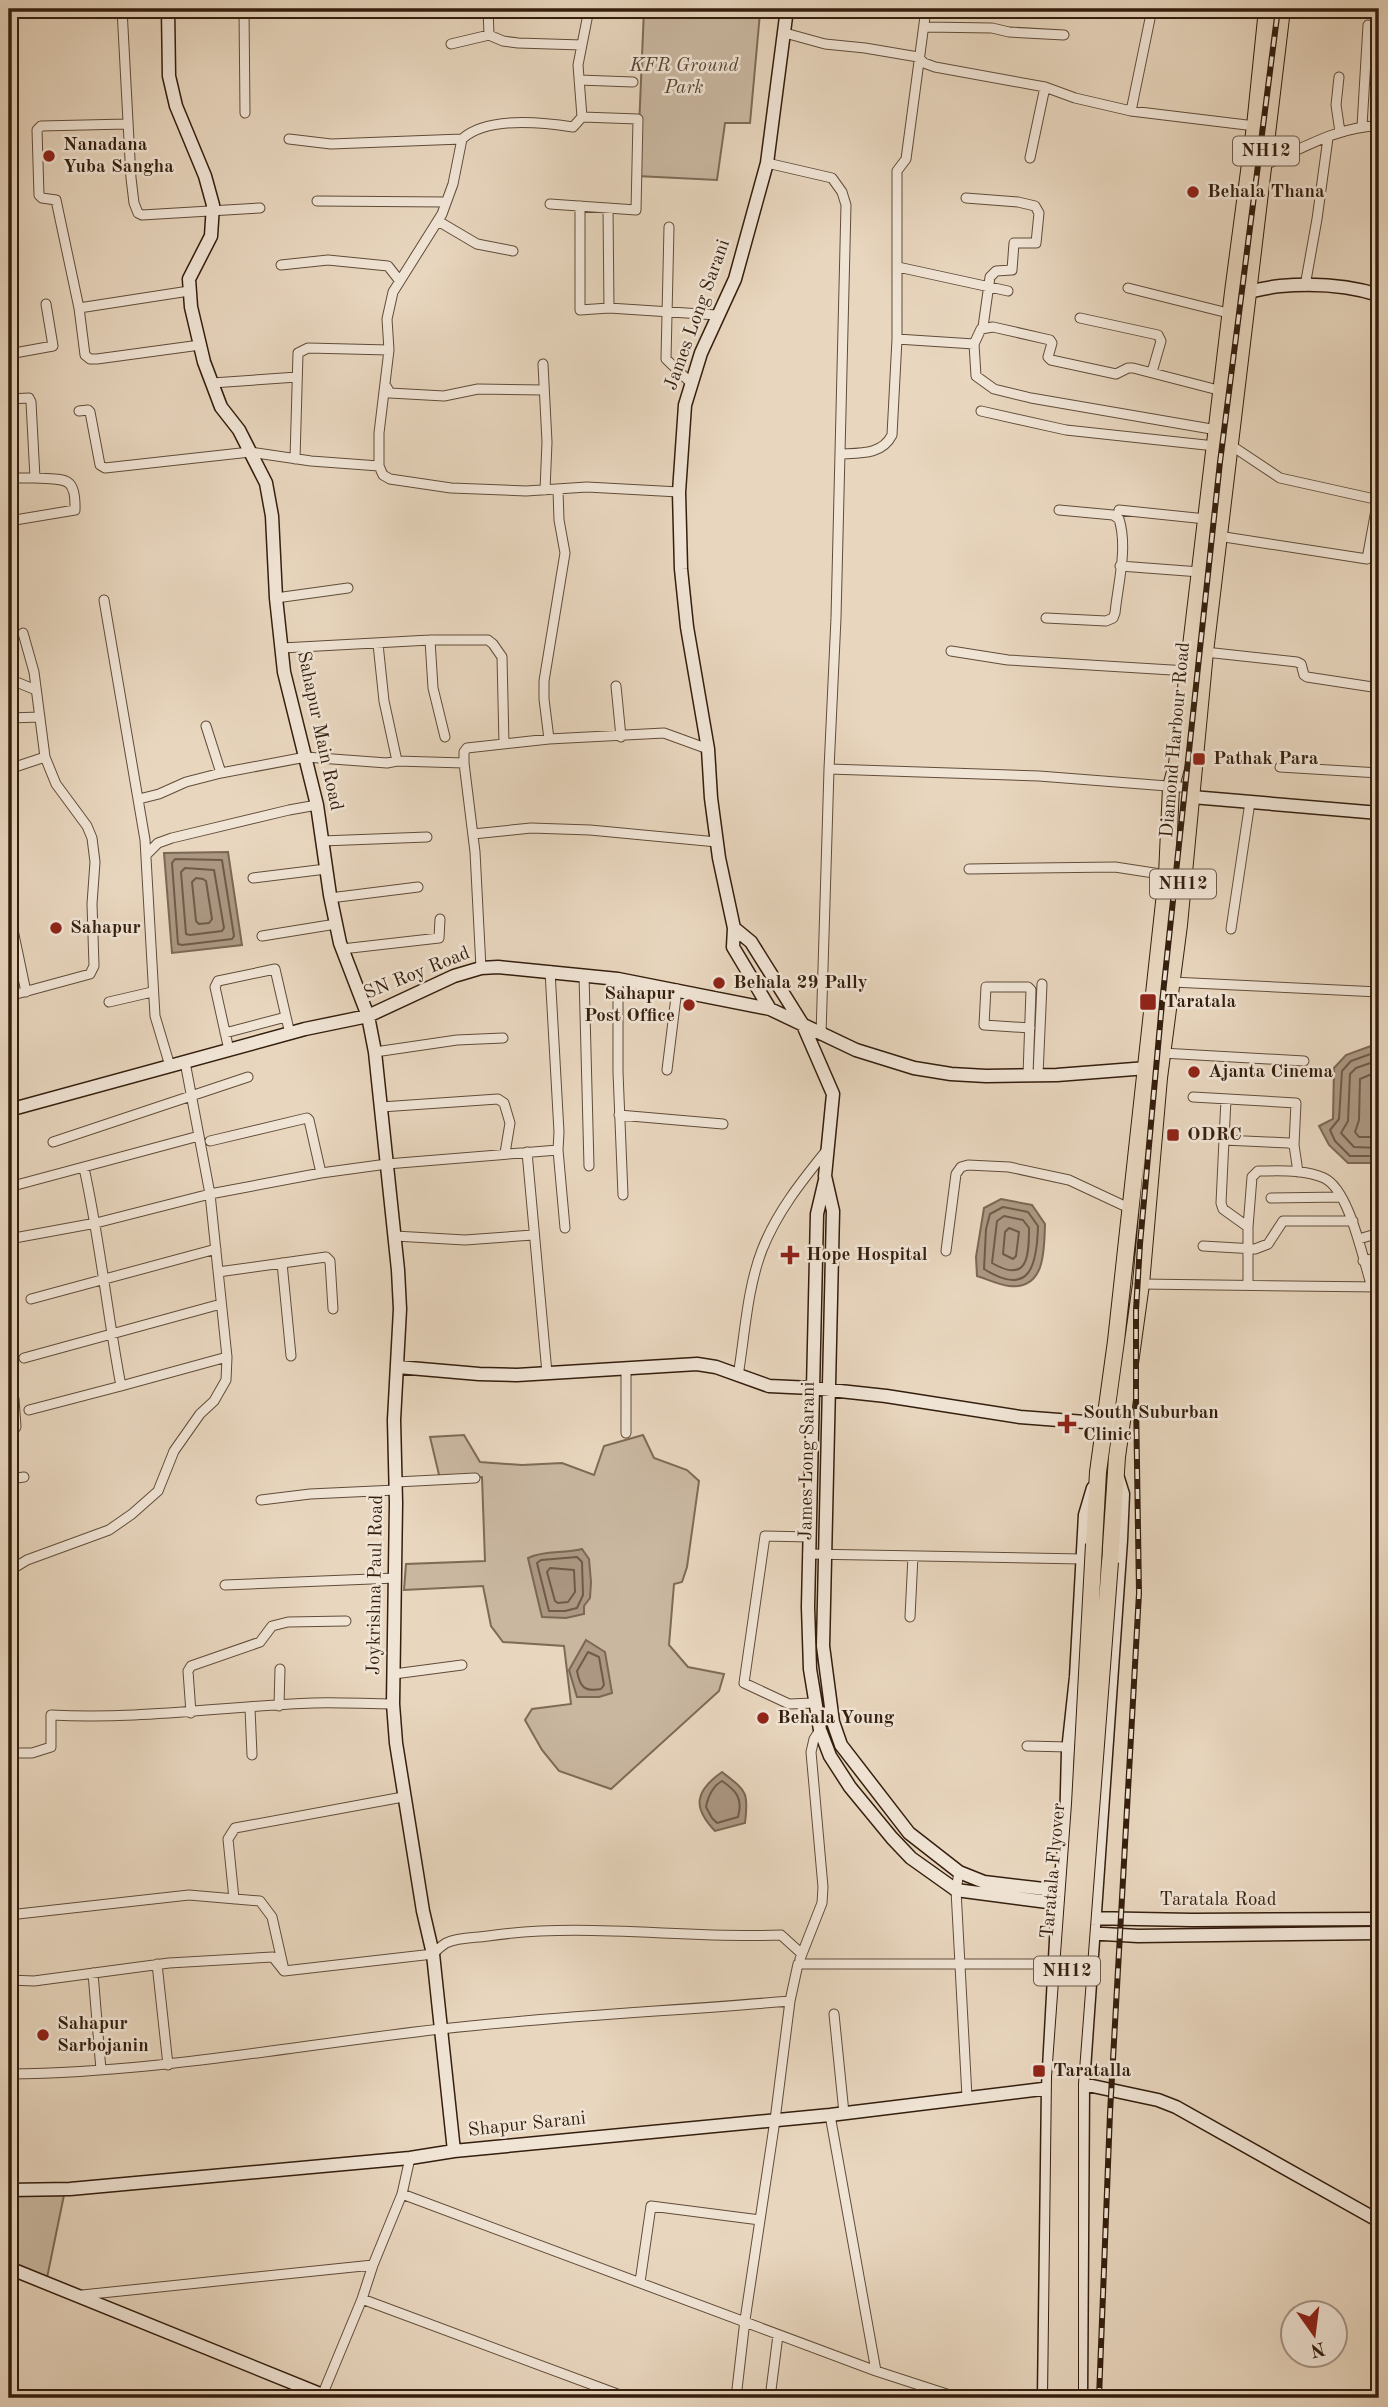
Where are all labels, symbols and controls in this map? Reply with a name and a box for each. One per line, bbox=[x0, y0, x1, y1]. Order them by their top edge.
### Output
park label: KFR Ground Park bbox=[628, 57, 739, 98]
place label: Nanadana Yuba Sangha bbox=[63, 136, 174, 177]
road number: NH12 bbox=[1233, 136, 1299, 166]
marker: Nanadana Yuba Sangha bbox=[41, 148, 57, 164]
place label: Behala Thana bbox=[1207, 183, 1325, 202]
marker: Behala Thana bbox=[1185, 184, 1201, 200]
street label: James Long Sarani bbox=[662, 237, 734, 393]
street label: Diamond Harbour Road bbox=[1158, 641, 1194, 839]
street label: Sahapur Main Road bbox=[293, 650, 345, 812]
place label: Pathak Para bbox=[1213, 750, 1319, 769]
marker: Pathak Para bbox=[1191, 751, 1207, 767]
road number: NH12 bbox=[1150, 870, 1216, 898]
place label: Sahapur bbox=[70, 919, 141, 938]
marker: Sahapur bbox=[48, 920, 64, 936]
street label: SN Roy Road bbox=[361, 944, 473, 1004]
place label: Behala 29 Pally bbox=[733, 974, 868, 993]
marker: Behala 29 Pally bbox=[711, 975, 727, 991]
place label: Sahapur Post Office bbox=[584, 985, 675, 1026]
marker: Taratala bbox=[1138, 992, 1158, 1012]
place label: Taratala bbox=[1164, 993, 1237, 1012]
marker: Sahapur Post Office bbox=[681, 997, 697, 1013]
place label: Ajanta Cinema bbox=[1208, 1063, 1333, 1082]
marker: Ajanta Cinema bbox=[1186, 1064, 1202, 1080]
place label: ODRC bbox=[1187, 1126, 1242, 1145]
marker: ODRC bbox=[1165, 1127, 1181, 1143]
marker: Hope Hospital bbox=[780, 1245, 800, 1265]
place label: Hope Hospital bbox=[806, 1246, 928, 1265]
street label: James Long Sarani bbox=[797, 1381, 819, 1541]
place label: South Suburban Clinic bbox=[1083, 1404, 1219, 1445]
marker: South Suburban Clinic bbox=[1057, 1414, 1077, 1434]
street label: Joykrishna Paul Road bbox=[365, 1495, 387, 1675]
place label: Behala Young bbox=[777, 1709, 895, 1728]
marker: Behala Young bbox=[755, 1710, 771, 1726]
street label: Taratala Flyover bbox=[1039, 1802, 1069, 1940]
street label: Taratala Road bbox=[1159, 1891, 1277, 1910]
road number: NH12 bbox=[1034, 1956, 1100, 1985]
place label: Sahapur Sarbojanin bbox=[57, 2015, 149, 2056]
marker: Sahapur Sarbojanin bbox=[35, 2027, 51, 2043]
place label: Taratalla bbox=[1053, 2062, 1131, 2081]
marker: Taratalla bbox=[1031, 2063, 1047, 2079]
street label: Shapur Sarani bbox=[467, 2109, 587, 2141]
north arrow bbox=[1280, 2298, 1350, 2368]
text: N bbox=[1308, 2337, 1327, 2359]

